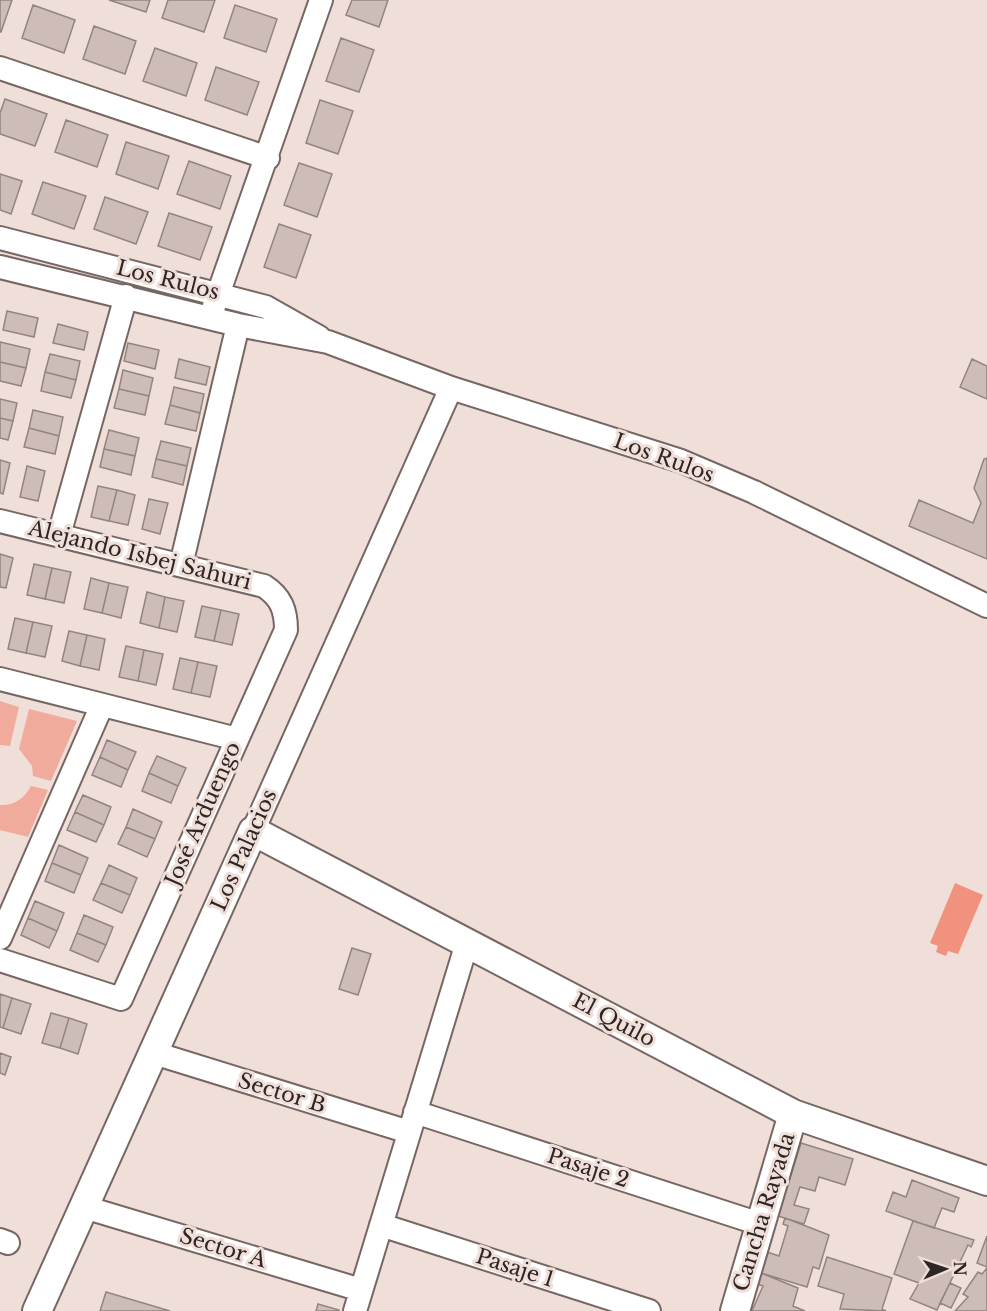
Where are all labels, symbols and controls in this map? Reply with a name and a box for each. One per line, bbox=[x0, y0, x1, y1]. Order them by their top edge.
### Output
street label: Los Rulos bbox=[114, 255, 222, 305]
street label: Los Rulos bbox=[610, 428, 718, 488]
street label: Alejando Isbej Sahuri bbox=[25, 514, 254, 595]
street label: José Arduengo bbox=[158, 738, 246, 893]
street label: Los Palacios bbox=[206, 785, 282, 915]
street label: El Quilo bbox=[568, 987, 660, 1053]
street label: Sector B bbox=[235, 1067, 329, 1119]
street label: Cancha Rayada bbox=[728, 1129, 801, 1294]
street label: Pasaje 2 bbox=[544, 1143, 632, 1193]
street label: Sector A bbox=[176, 1223, 270, 1274]
north arrow bbox=[915, 1239, 975, 1299]
street label: Pasaje 1 bbox=[473, 1243, 557, 1293]
text: N bbox=[950, 1261, 970, 1276]

